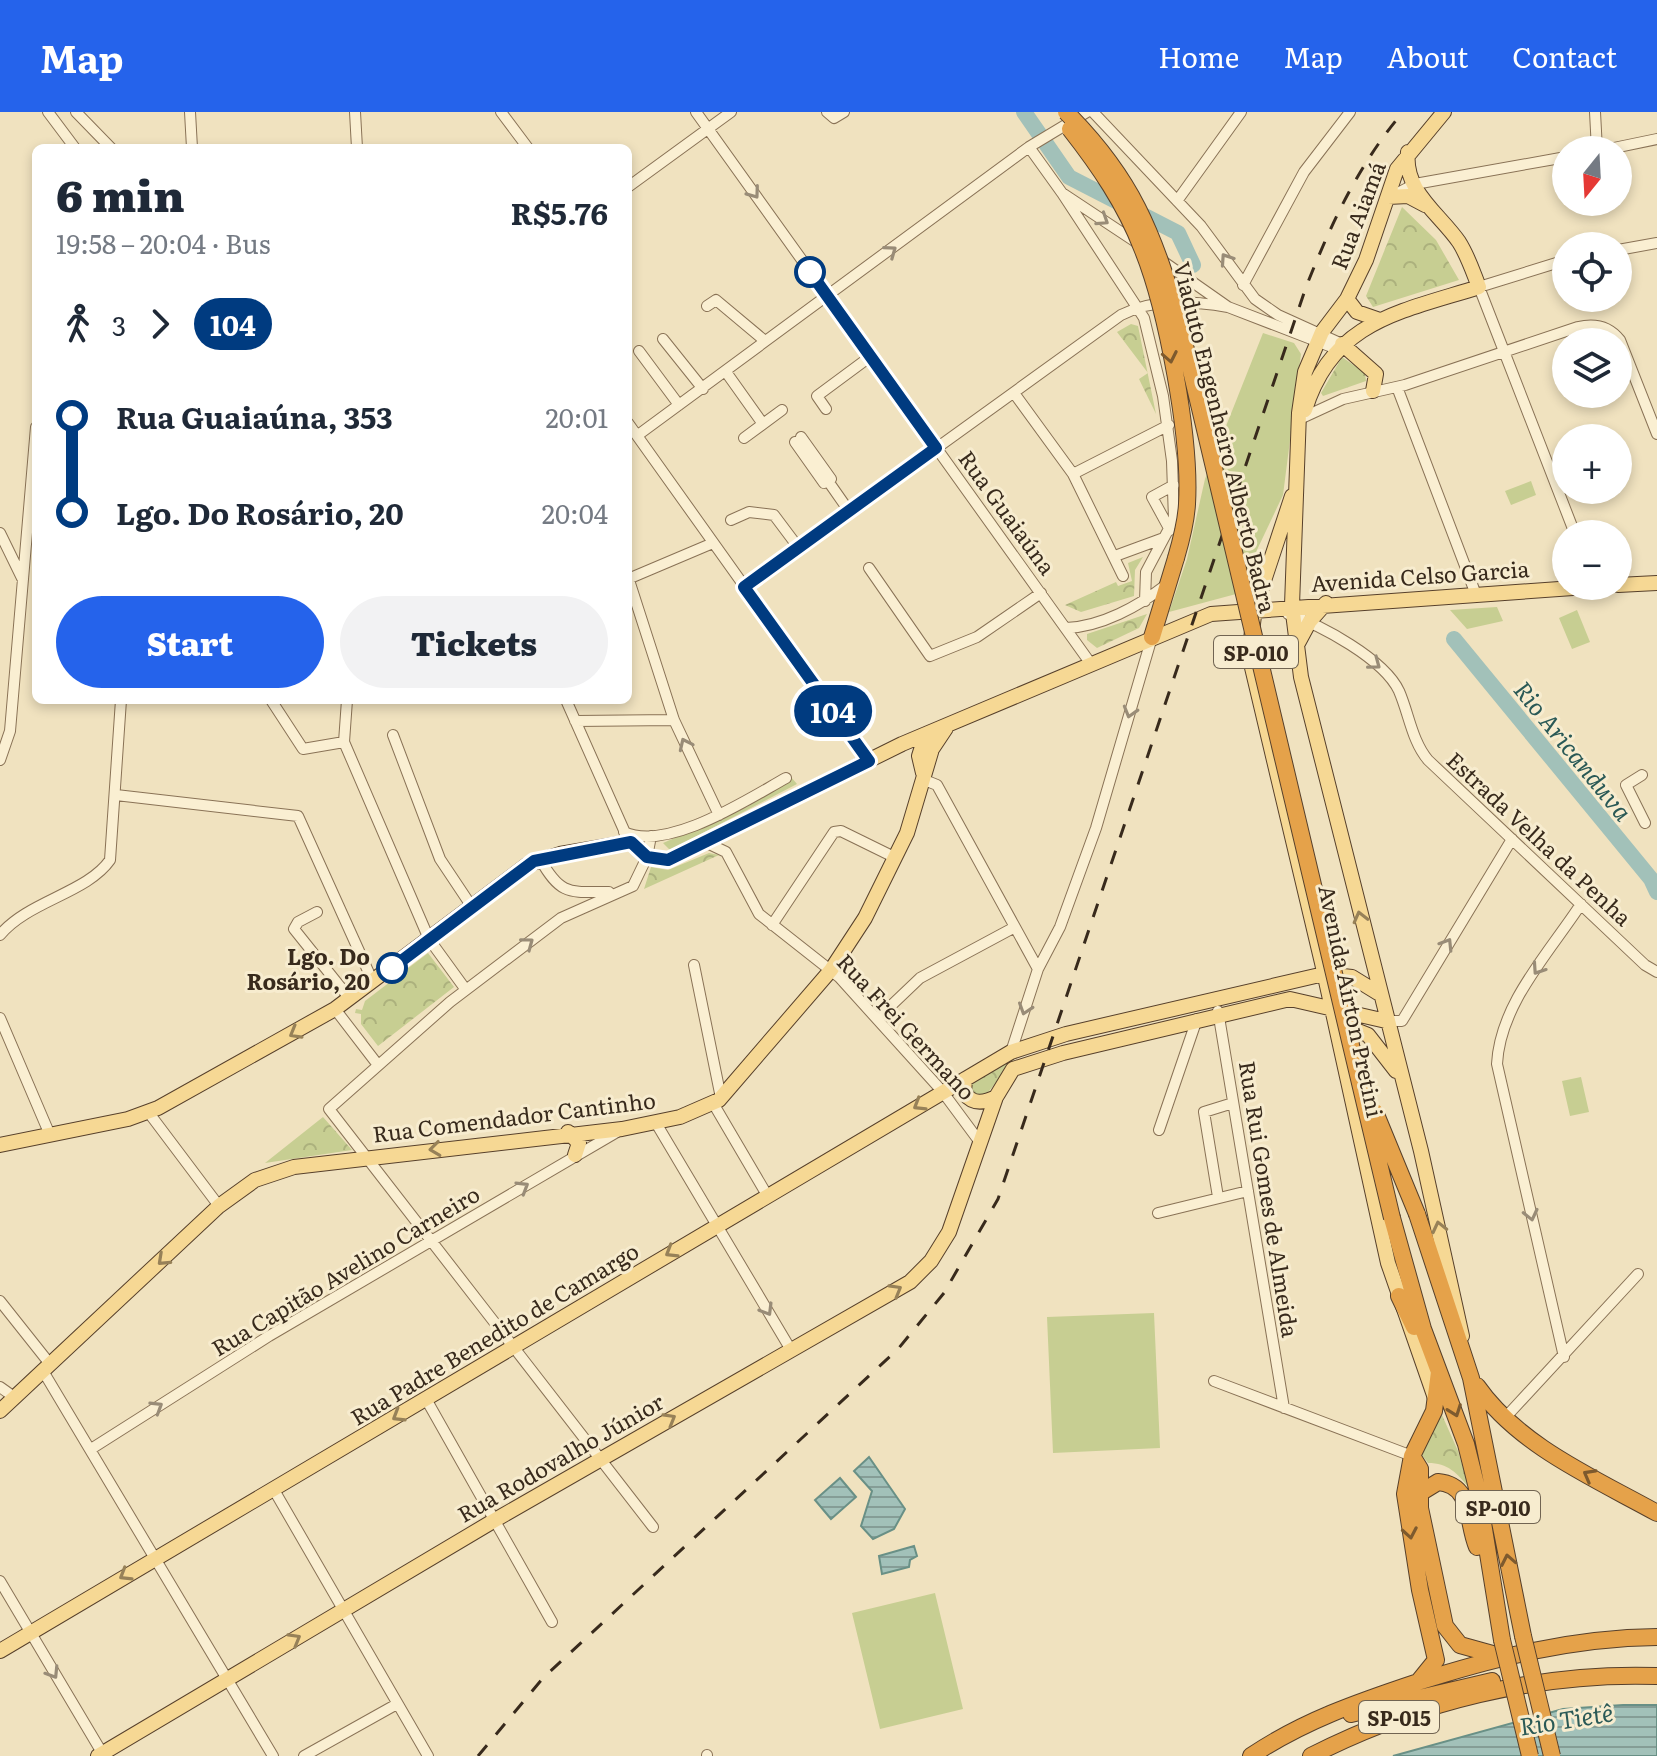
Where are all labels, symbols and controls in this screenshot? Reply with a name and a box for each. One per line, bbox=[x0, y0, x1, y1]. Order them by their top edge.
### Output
text: Map bbox=[40, 28, 124, 85]
text: Home bbox=[1158, 35, 1239, 77]
text: Map bbox=[1283, 35, 1343, 77]
text: About bbox=[1387, 35, 1468, 77]
text: Contact bbox=[1512, 35, 1617, 77]
north arrow bbox=[1552, 136, 1632, 216]
map controls bbox=[1552, 136, 1632, 600]
street label: Rua Aiamá bbox=[1321, 156, 1393, 274]
text: 6 min bbox=[56, 160, 185, 226]
one-way arrow bbox=[744, 184, 758, 198]
text: R$5.76 bbox=[510, 190, 608, 234]
one-way arrow bbox=[1095, 211, 1109, 226]
text: 19:58 – 20:04 · Bus bbox=[56, 223, 270, 262]
button: locate bbox=[1552, 232, 1632, 312]
one-way arrow bbox=[882, 247, 896, 261]
one-way arrow bbox=[1221, 253, 1236, 267]
unlabelled marker bbox=[795, 257, 825, 287]
street label: Viaduto Engenheiro Alberto Badra bbox=[1166, 258, 1286, 616]
icon: walk bbox=[56, 302, 100, 346]
icon: forward bbox=[138, 302, 182, 346]
text: 104 bbox=[210, 303, 256, 345]
text: 3 bbox=[112, 305, 126, 344]
button: layers bbox=[1552, 328, 1632, 408]
one-way arrow bbox=[1160, 350, 1177, 364]
text: Rua Guaiaúna, 353 bbox=[116, 394, 393, 438]
text: 20:01 bbox=[546, 397, 608, 436]
button: + bbox=[1552, 424, 1632, 504]
street label: Rua Guaiaúna bbox=[952, 443, 1064, 581]
text: Lgo. Do Rosário, 20 bbox=[116, 490, 404, 534]
text: 20:04 bbox=[542, 493, 608, 532]
button: − bbox=[1552, 520, 1632, 600]
street label: Avenida Celso Garcia bbox=[1310, 551, 1531, 599]
button: Start bbox=[56, 596, 324, 688]
button: Tickets bbox=[340, 596, 608, 688]
road number: SP-010 bbox=[1214, 636, 1298, 668]
one-way arrow bbox=[1366, 655, 1380, 669]
water label: Rio Aricanduva bbox=[1507, 673, 1641, 828]
line badge: 104 bbox=[787, 685, 879, 737]
text: 104 bbox=[810, 690, 856, 732]
one-way arrow bbox=[1123, 704, 1139, 718]
one-way arrow bbox=[679, 738, 695, 753]
street label: Estrada Velha da Penha bbox=[1440, 743, 1640, 933]
street label: Avenida Aírton Pretini bbox=[1311, 882, 1393, 1120]
one-way arrow bbox=[1353, 911, 1370, 925]
one-way arrow bbox=[520, 938, 534, 952]
one-way arrow bbox=[1437, 938, 1452, 953]
place label: Lgo. Do Rosário, 20 bbox=[247, 939, 370, 997]
street label: Rua Frei Germano bbox=[830, 945, 984, 1107]
marker: Lgo. Do Rosário, 20 bbox=[377, 953, 407, 983]
one-way arrow bbox=[1533, 961, 1548, 975]
one-way arrow bbox=[1018, 1002, 1034, 1015]
one-way arrow bbox=[289, 1023, 303, 1039]
street label: Rua Rui Gomes de Almeida bbox=[1232, 1058, 1308, 1340]
street label: Rua Comendador Cantinho bbox=[371, 1082, 657, 1150]
one-way arrow bbox=[913, 1095, 928, 1111]
one-way arrow bbox=[429, 1140, 442, 1157]
street label: Rua Capitão Avelino Carneiro bbox=[205, 1177, 485, 1363]
one-way arrow bbox=[514, 1181, 529, 1197]
one-way arrow bbox=[1522, 1207, 1539, 1221]
one-way arrow bbox=[1431, 1221, 1448, 1235]
street label: Rua Padre Benedito de Camargo bbox=[344, 1234, 644, 1432]
one-way arrow bbox=[665, 1242, 680, 1258]
one-way arrow bbox=[157, 1250, 172, 1264]
one-way arrow bbox=[887, 1284, 902, 1300]
one-way arrow bbox=[757, 1301, 773, 1316]
street label: Rua Rodovalho Júnior bbox=[451, 1384, 670, 1530]
one-way arrow bbox=[148, 1402, 163, 1417]
one-way arrow bbox=[1445, 1403, 1462, 1417]
one-way arrow bbox=[392, 1406, 407, 1422]
one-way arrow bbox=[661, 1413, 676, 1429]
one-way arrow bbox=[1583, 1469, 1598, 1485]
road number: SP-010 bbox=[1456, 1491, 1540, 1523]
one-way arrow bbox=[1400, 1526, 1417, 1540]
one-way arrow bbox=[1501, 1553, 1518, 1566]
one-way arrow bbox=[119, 1566, 134, 1581]
one-way arrow bbox=[286, 1633, 301, 1649]
one-way arrow bbox=[43, 1664, 58, 1678]
water label: Rio Tietê bbox=[1517, 1693, 1615, 1743]
road number: SP-015 bbox=[1359, 1701, 1439, 1733]

